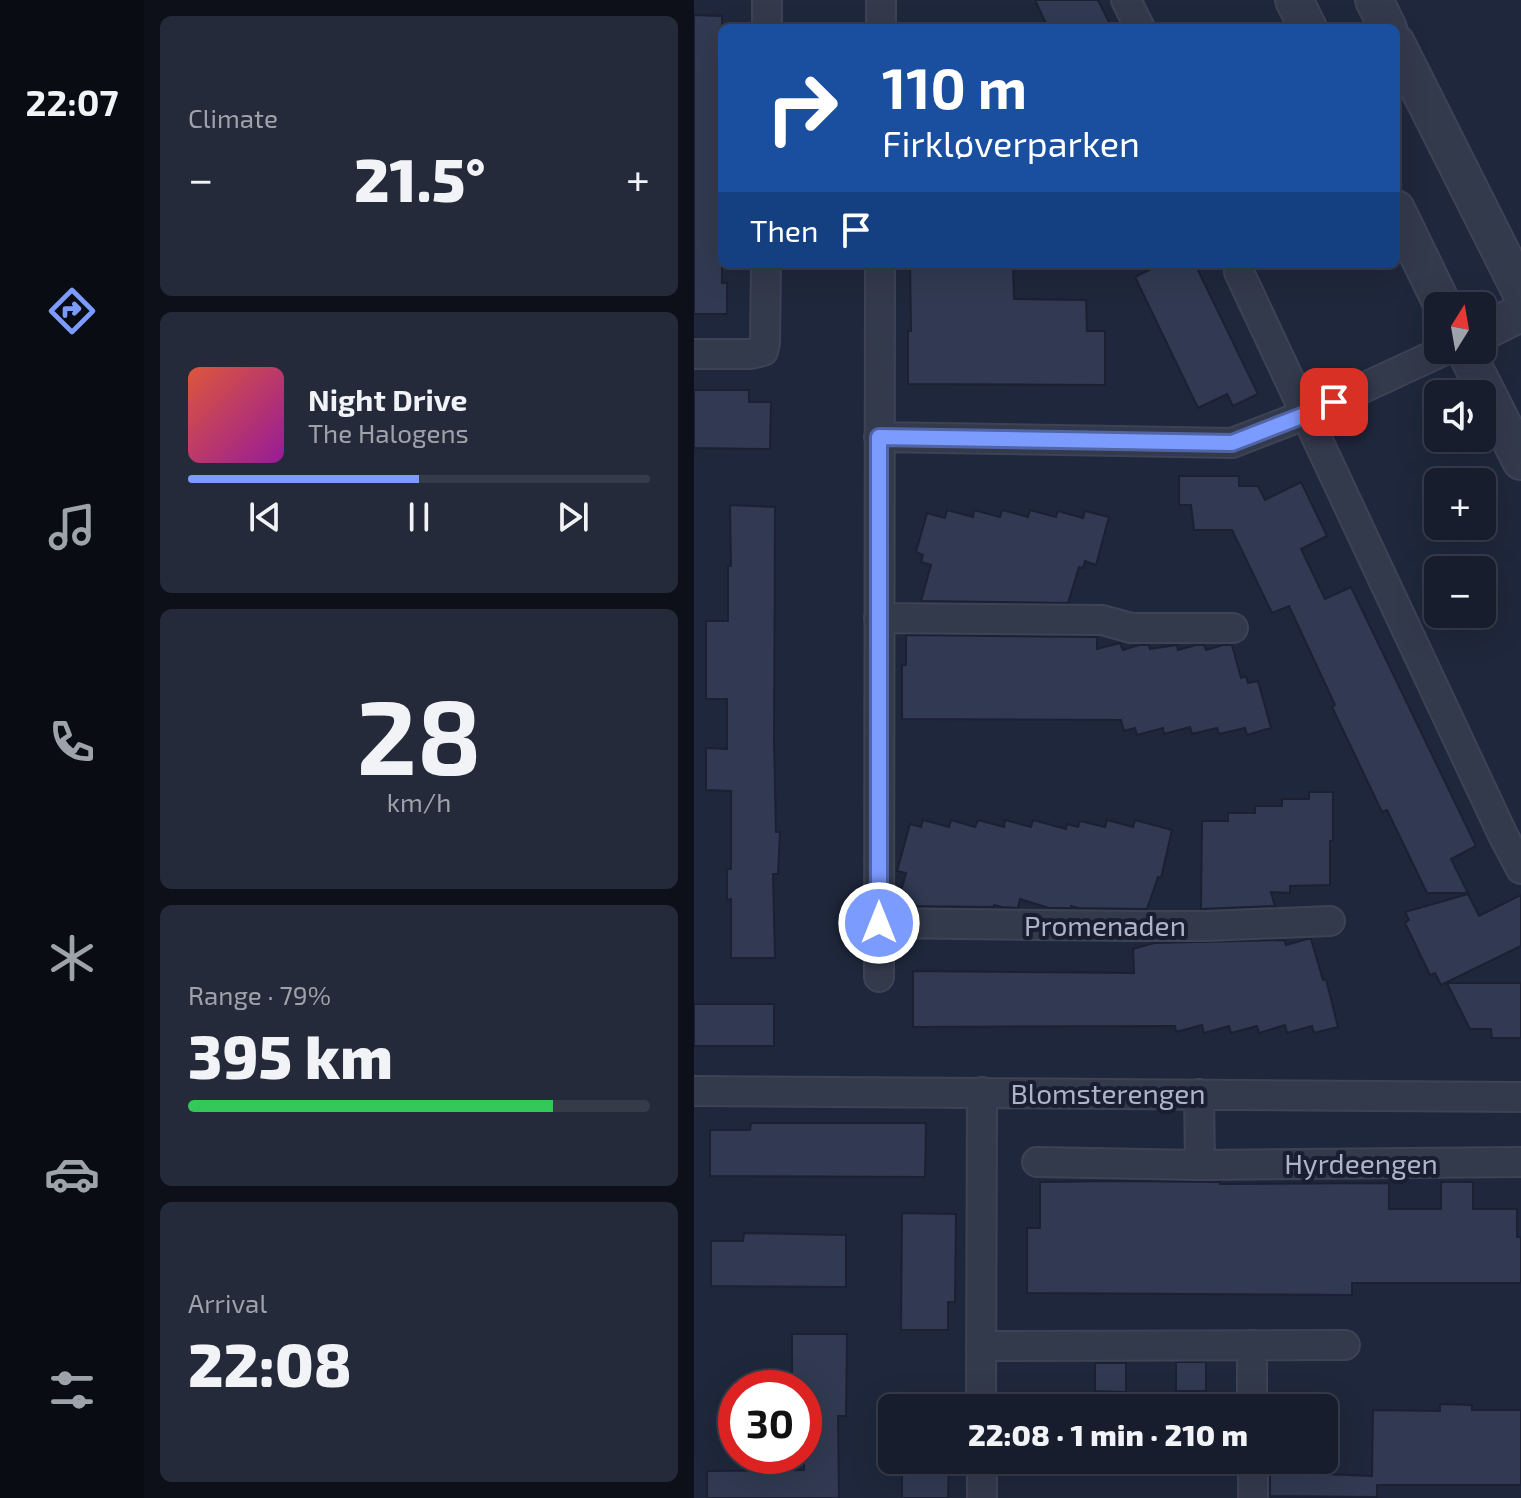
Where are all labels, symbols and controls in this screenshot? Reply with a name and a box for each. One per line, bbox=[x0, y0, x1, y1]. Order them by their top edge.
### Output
text: 110 m bbox=[882, 53, 1027, 120]
icon: right bbox=[750, 56, 854, 160]
text: 22:07 bbox=[26, 80, 118, 123]
text: Climate bbox=[188, 102, 278, 133]
text: Firkløverparken bbox=[882, 121, 1140, 164]
text: 21.5° bbox=[354, 142, 485, 214]
text: − bbox=[188, 151, 214, 204]
text: + bbox=[626, 151, 650, 204]
icon: arrive bbox=[834, 208, 878, 252]
text: Then bbox=[750, 212, 818, 248]
icon: directions bbox=[44, 283, 100, 339]
north arrow bbox=[1424, 292, 1496, 364]
map controls bbox=[1424, 292, 1496, 628]
pin bbox=[1300, 368, 1368, 436]
icon: arrive bbox=[1312, 380, 1356, 424]
button: sound bbox=[1424, 380, 1496, 452]
text: Night Drive bbox=[308, 381, 467, 417]
text: The Halogens bbox=[308, 417, 469, 448]
button: + bbox=[1424, 468, 1496, 540]
icon: previous bbox=[243, 495, 287, 539]
icon: pause bbox=[397, 495, 441, 539]
icon: next bbox=[551, 495, 595, 539]
icon: music bbox=[44, 499, 100, 555]
button: − bbox=[1424, 556, 1496, 628]
text: 28 bbox=[356, 671, 482, 796]
icon: phone bbox=[44, 714, 100, 770]
text: km/h bbox=[387, 786, 451, 817]
position arrow bbox=[837, 881, 921, 965]
street label: Promenaden bbox=[1024, 908, 1186, 942]
icon: climate bbox=[44, 930, 100, 986]
text: Range · 79% bbox=[188, 979, 331, 1010]
text: 395 km bbox=[188, 1019, 393, 1091]
street label: Blomsterengen bbox=[1010, 1076, 1206, 1110]
icon: car bbox=[44, 1146, 100, 1202]
street label: Hyrdeengen bbox=[1284, 1146, 1438, 1180]
text: Arrival bbox=[188, 1287, 267, 1318]
text: 22:08 bbox=[188, 1327, 352, 1399]
icon: filters bbox=[44, 1362, 100, 1418]
speed limit sign: 30 bbox=[718, 1370, 822, 1474]
text: 22:08 · 1 min · 210 m bbox=[968, 1416, 1248, 1452]

